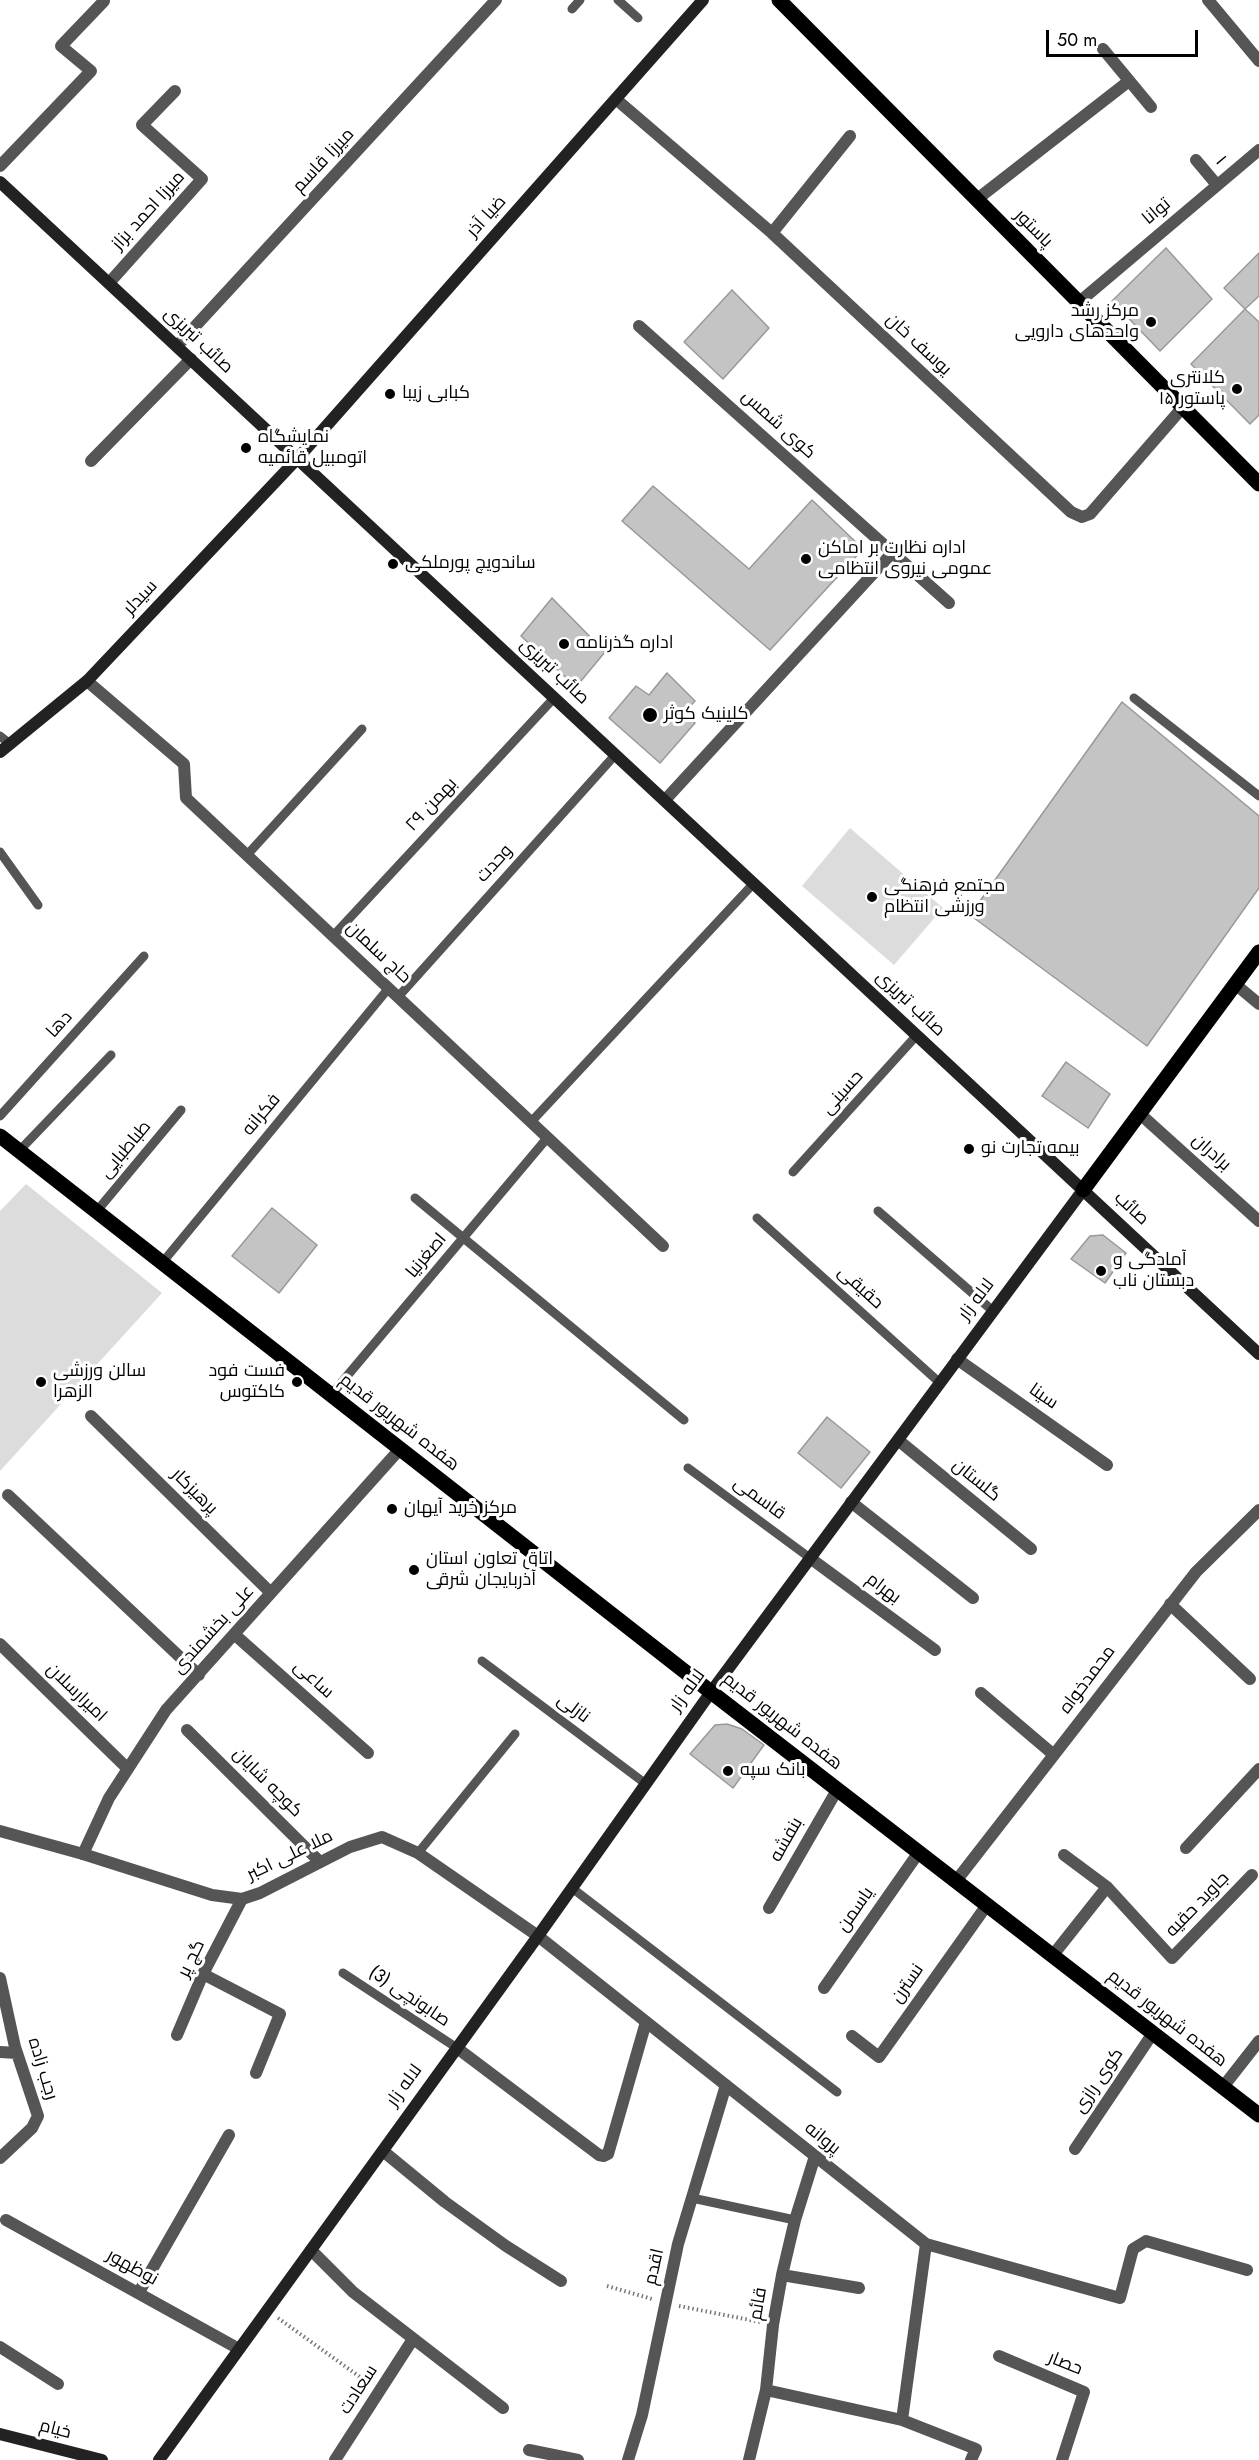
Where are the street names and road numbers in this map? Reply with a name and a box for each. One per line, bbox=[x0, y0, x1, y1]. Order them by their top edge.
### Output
street label: میرزا قاسم bbox=[289, 124, 359, 198]
street label: ۱ bbox=[1210, 152, 1230, 170]
street label: میرزا احمد بزاز bbox=[108, 167, 190, 255]
street label: ضیا آذر bbox=[463, 192, 511, 242]
street label: توانا bbox=[1139, 194, 1175, 230]
street label: پاستور bbox=[1009, 205, 1057, 253]
street label: صائب تبریزی bbox=[159, 303, 237, 379]
street label: یوسف خان bbox=[881, 309, 955, 381]
street label: کوی شمس bbox=[736, 386, 820, 464]
street label: سیدلر bbox=[119, 576, 163, 620]
street label: صائب تبریزی bbox=[515, 634, 593, 710]
street label: ۲۹ بهمن bbox=[402, 774, 462, 836]
street label: وحدت bbox=[472, 841, 518, 887]
street label: حاج سلمان bbox=[341, 917, 415, 989]
street label: صائب تبریزی bbox=[871, 966, 949, 1042]
street label: دها bbox=[42, 1007, 78, 1043]
street label: حسینی bbox=[818, 1066, 868, 1120]
street label: فکرانه bbox=[238, 1090, 286, 1140]
street label: طباطبایی bbox=[96, 1117, 156, 1183]
street label: برادران bbox=[1187, 1130, 1235, 1176]
street label: صائب bbox=[1109, 1188, 1153, 1230]
street label: اصغرنیا bbox=[402, 1229, 452, 1283]
street label: حقیقی bbox=[833, 1262, 887, 1314]
street label: لاله زار bbox=[954, 1275, 1000, 1325]
street label: هفده شهریور قدیم bbox=[335, 1370, 463, 1476]
street label: سینا bbox=[1024, 1379, 1062, 1415]
street label: گلستان bbox=[948, 1455, 1004, 1507]
street label: پرهیزکار bbox=[166, 1464, 222, 1520]
street label: قاسمی bbox=[729, 1473, 789, 1525]
street label: بهرام bbox=[861, 1569, 905, 1609]
street label: علی بخشمندی bbox=[169, 1581, 259, 1679]
street label: محمدخواه bbox=[1055, 1642, 1121, 1718]
street label: ساعی bbox=[288, 1656, 338, 1704]
street label: امیرارسلان bbox=[41, 1659, 111, 1727]
street label: لاله زار bbox=[666, 1666, 710, 1716]
street label: هفده شهریور قدیم bbox=[718, 1669, 846, 1775]
street label: نازلی bbox=[552, 1690, 594, 1728]
street label: کوچه شایان bbox=[228, 1744, 306, 1822]
street label: بنفشه bbox=[766, 1814, 808, 1866]
street label: ملا علی اکبر bbox=[243, 1826, 337, 1886]
street label: جاوید حقیه bbox=[1162, 1868, 1234, 1942]
street label: یاسمن bbox=[833, 1883, 879, 1937]
street label: گچ پر bbox=[174, 1937, 210, 1981]
street label: نسترن bbox=[887, 1960, 929, 2008]
street label: صابونچی (3) bbox=[364, 1962, 454, 2032]
street label: هفده شهریور قدیم bbox=[1103, 1966, 1231, 2072]
street label: رجب زاده bbox=[22, 2035, 62, 2103]
street label: کوی رازی bbox=[1069, 2044, 1129, 2118]
street label: لاله زار bbox=[383, 2061, 427, 2111]
street label: پروانه bbox=[800, 2118, 844, 2160]
street label: نوظهور bbox=[102, 2245, 162, 2291]
street label: اقدم bbox=[640, 2247, 670, 2287]
street label: قائم bbox=[746, 2286, 772, 2322]
street label: حصار bbox=[1045, 2347, 1085, 2381]
street label: سعادت bbox=[335, 2361, 383, 2419]
street label: خیام bbox=[37, 2416, 73, 2444]

